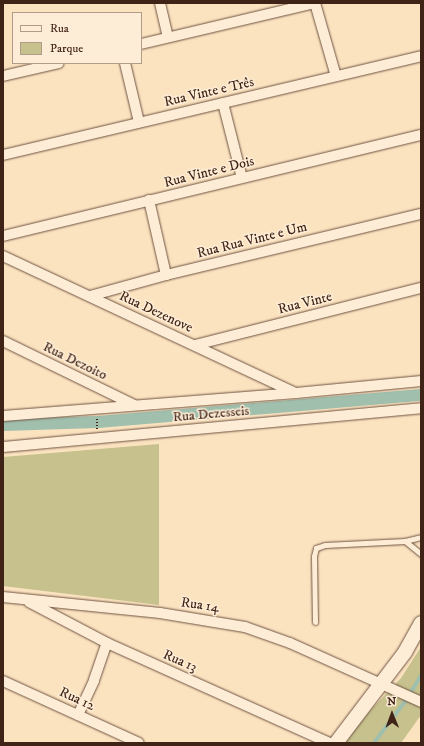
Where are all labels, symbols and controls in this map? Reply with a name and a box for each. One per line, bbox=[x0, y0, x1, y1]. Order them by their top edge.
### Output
legend bbox=[12, 12, 142, 64]
text: Rua bbox=[50, 21, 69, 36]
text: Parque bbox=[50, 41, 83, 56]
street label: Rua Vinte e Três bbox=[163, 74, 255, 110]
street label: Rua Vinte e Dois bbox=[162, 153, 256, 191]
street label: Rua Rua Vinte e Um bbox=[195, 218, 309, 262]
street label: Rua Dezenove bbox=[117, 288, 195, 336]
street label: Rua Vinte bbox=[276, 288, 334, 318]
street label: Rua Dezoito bbox=[40, 338, 110, 384]
street label: Rua Dezesseis bbox=[172, 402, 250, 426]
street label: Rua 14 bbox=[180, 594, 220, 616]
street label: Rua 13 bbox=[160, 646, 200, 676]
street label: Rua 12 bbox=[57, 684, 97, 714]
north arrow bbox=[372, 694, 412, 734]
text: N bbox=[387, 695, 396, 709]

